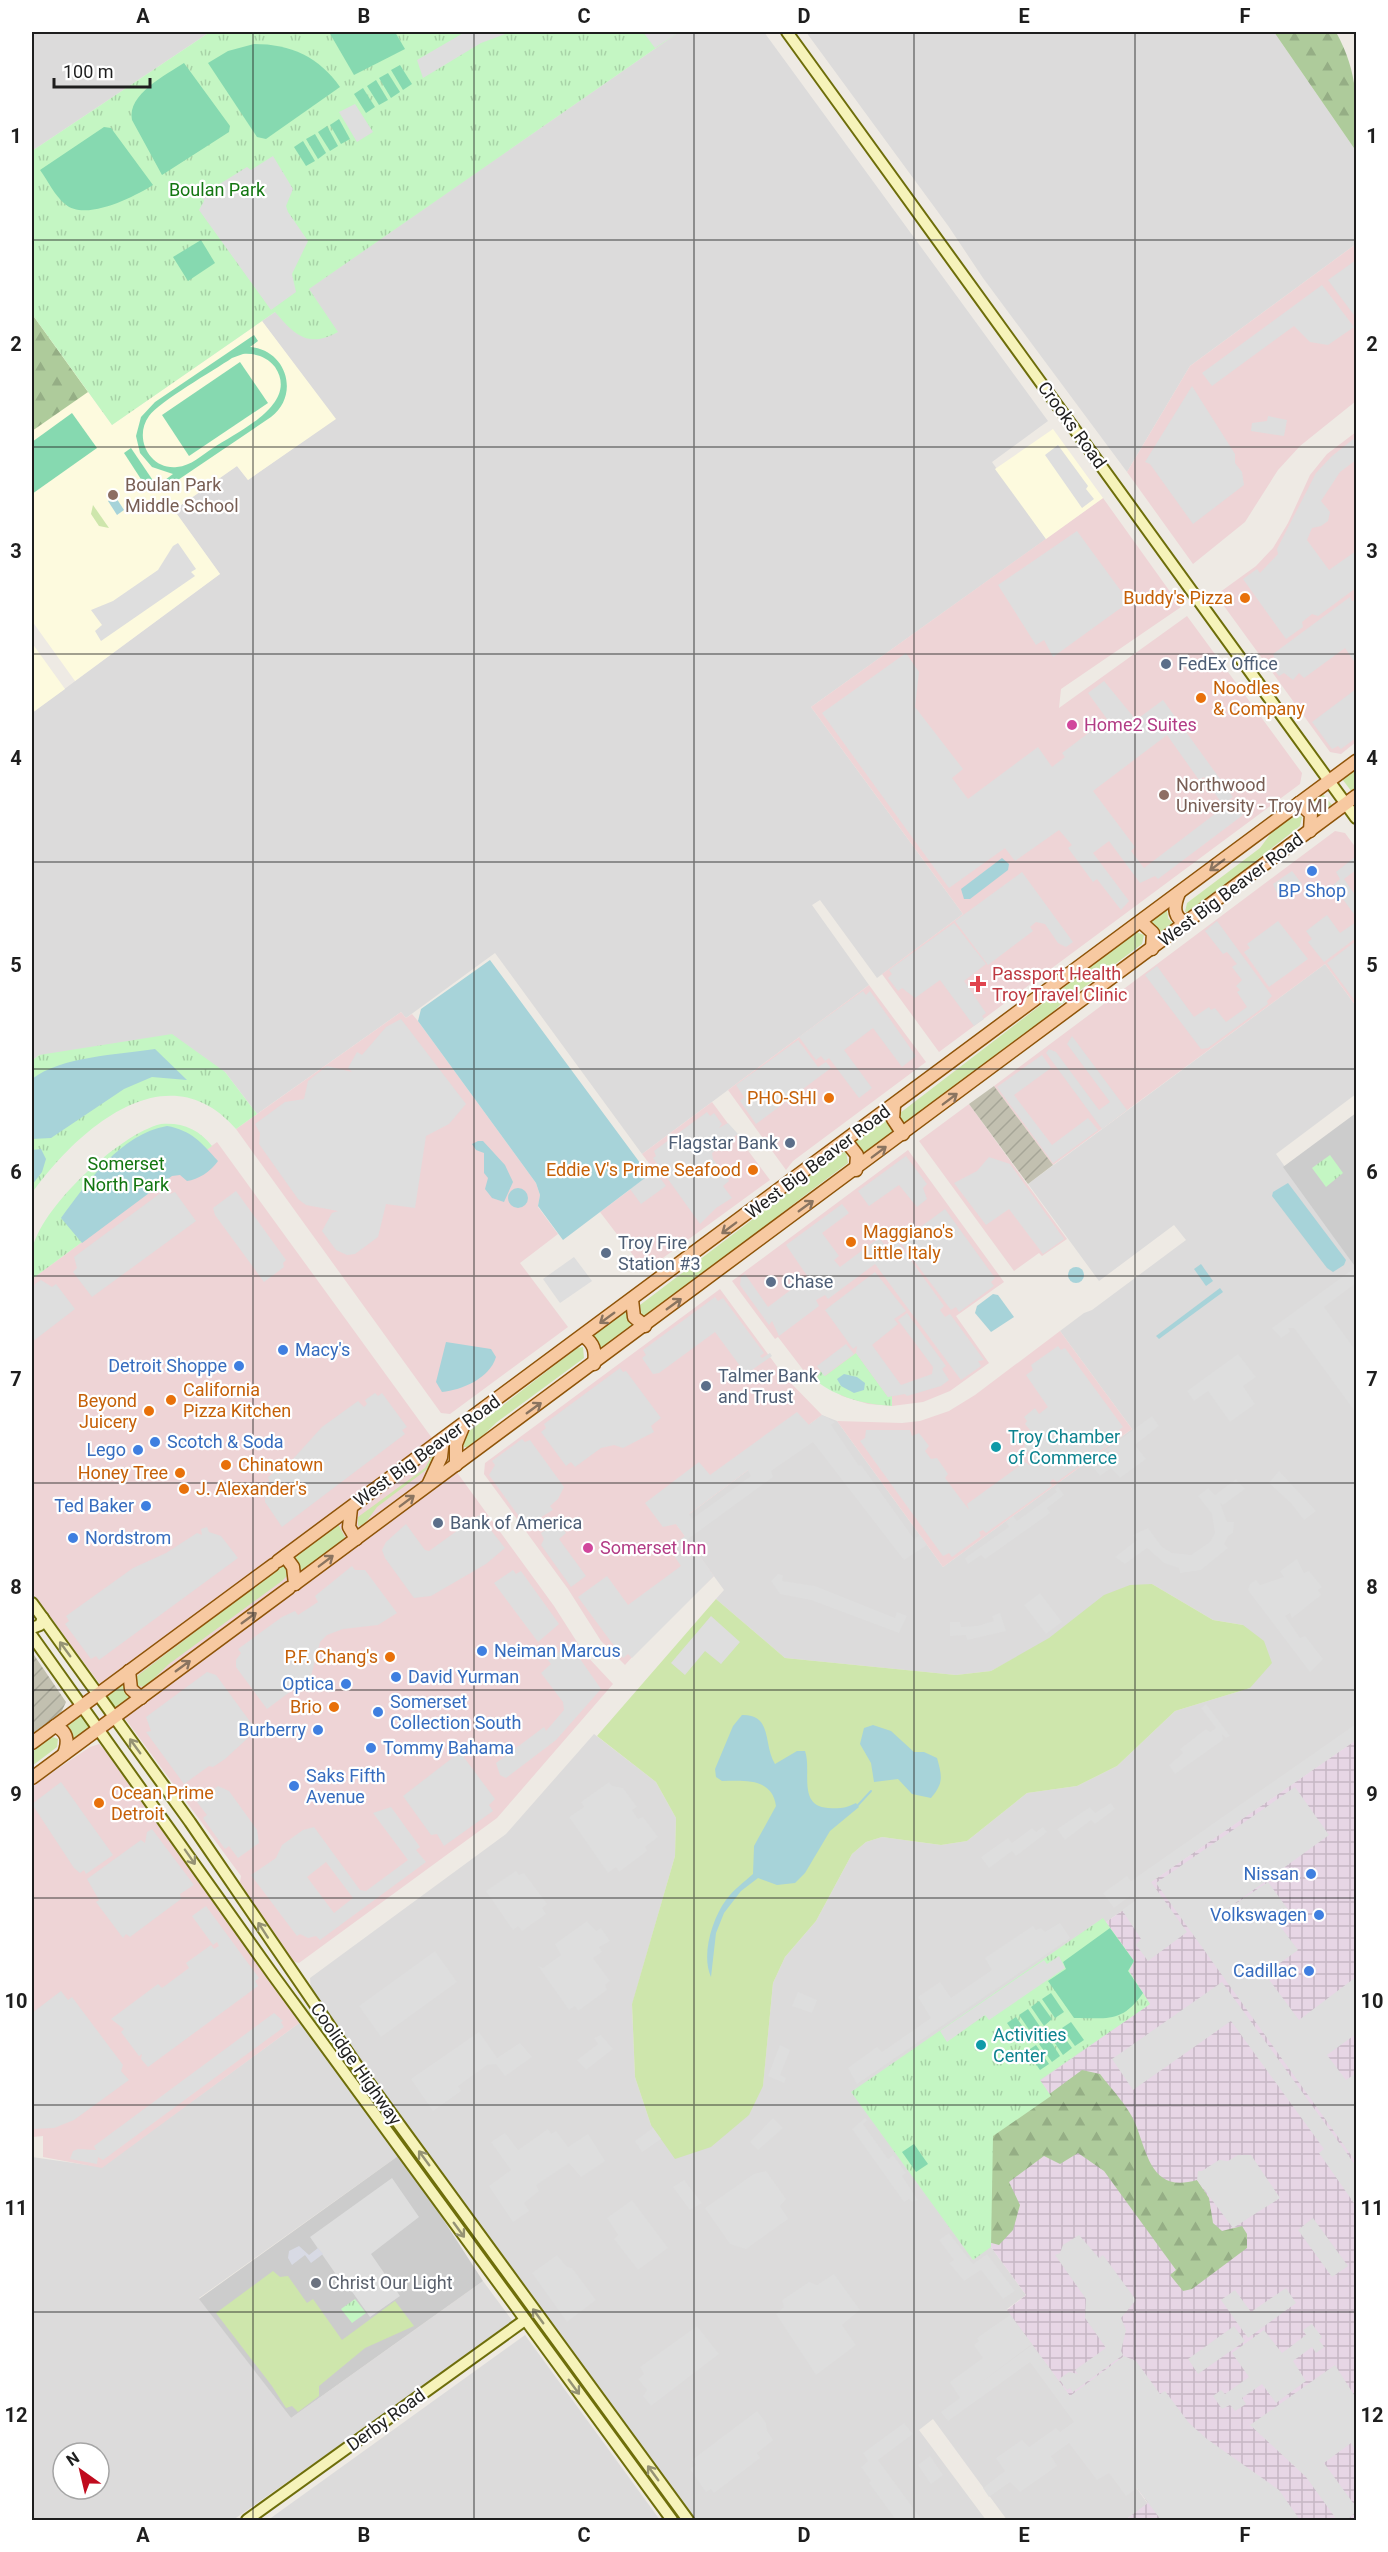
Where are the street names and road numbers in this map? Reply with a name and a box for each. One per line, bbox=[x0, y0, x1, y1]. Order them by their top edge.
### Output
street label: Crooks Road bbox=[1034, 377, 1111, 472]
street label: West Big Beaver Road bbox=[1154, 828, 1307, 951]
street label: West Big Beaver Road bbox=[741, 1100, 894, 1223]
street label: West Big Beaver Road bbox=[350, 1391, 504, 1511]
street label: Coolidge Highway bbox=[306, 1999, 407, 2129]
street label: Derby Road bbox=[342, 2384, 429, 2455]

